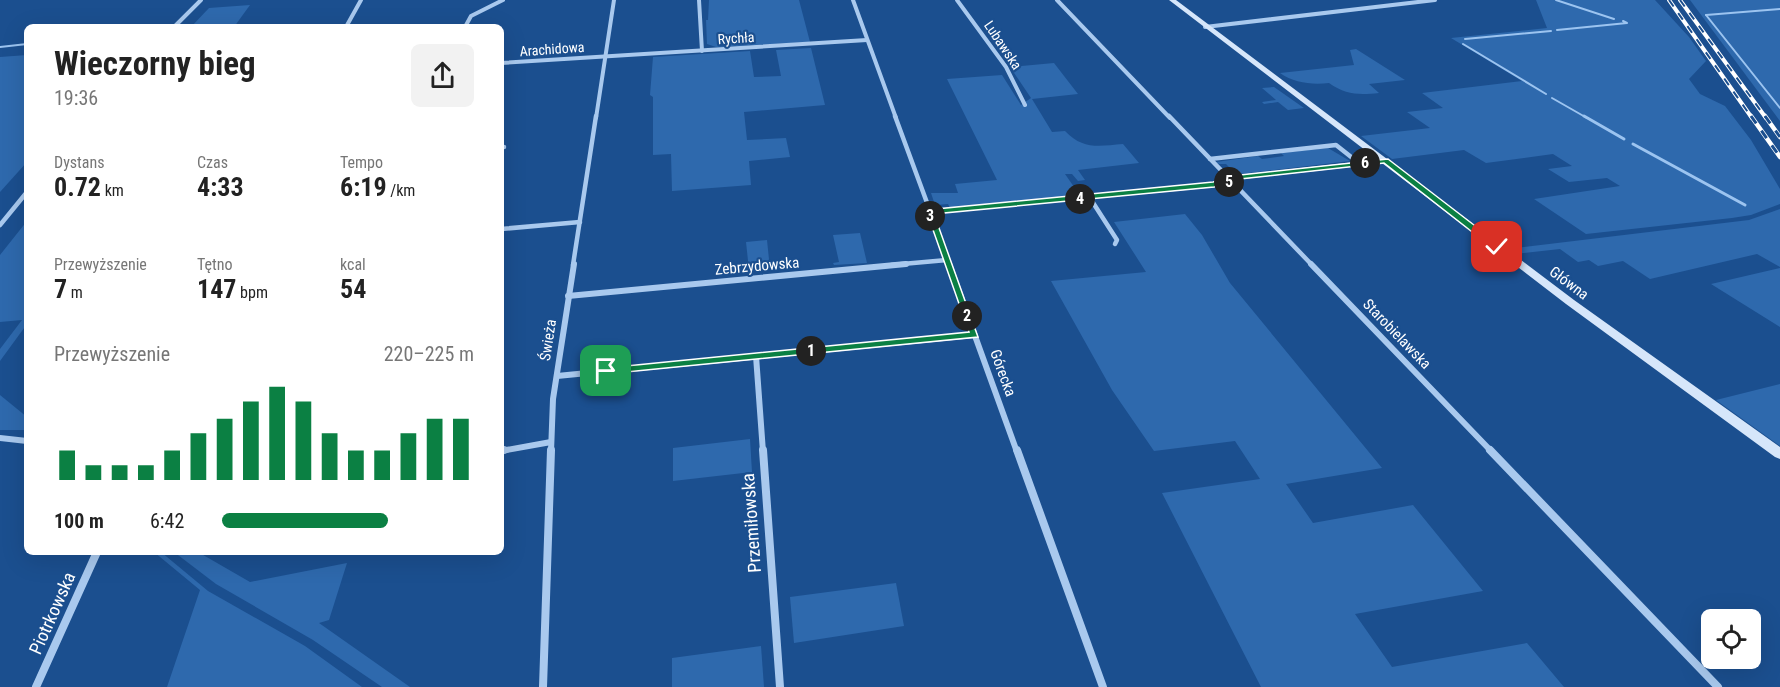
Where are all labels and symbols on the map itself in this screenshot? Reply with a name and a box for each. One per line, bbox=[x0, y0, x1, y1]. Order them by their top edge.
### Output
street label: Lubawska bbox=[981, 18, 1025, 72]
street label: Rychła bbox=[717, 29, 755, 47]
street label: Arachidowa bbox=[519, 39, 585, 59]
pin: 6 bbox=[1350, 148, 1380, 178]
pin: 5 bbox=[1214, 167, 1244, 197]
pin: 4 bbox=[1065, 184, 1095, 214]
pin: 3 bbox=[915, 201, 945, 231]
pin bbox=[1471, 221, 1522, 272]
street label: Zebrzydowska bbox=[714, 253, 800, 279]
street label: Główna bbox=[1546, 262, 1592, 304]
street label: Starobielawska bbox=[1359, 295, 1435, 373]
pin: 2 bbox=[952, 301, 982, 331]
street label: Świeża bbox=[536, 318, 560, 362]
pin: 1 bbox=[796, 336, 826, 366]
pin bbox=[580, 345, 631, 396]
street label: Górecka bbox=[986, 347, 1020, 399]
street label: Przemiłowska bbox=[737, 473, 765, 573]
street label: Piotrkowska bbox=[25, 569, 79, 657]

